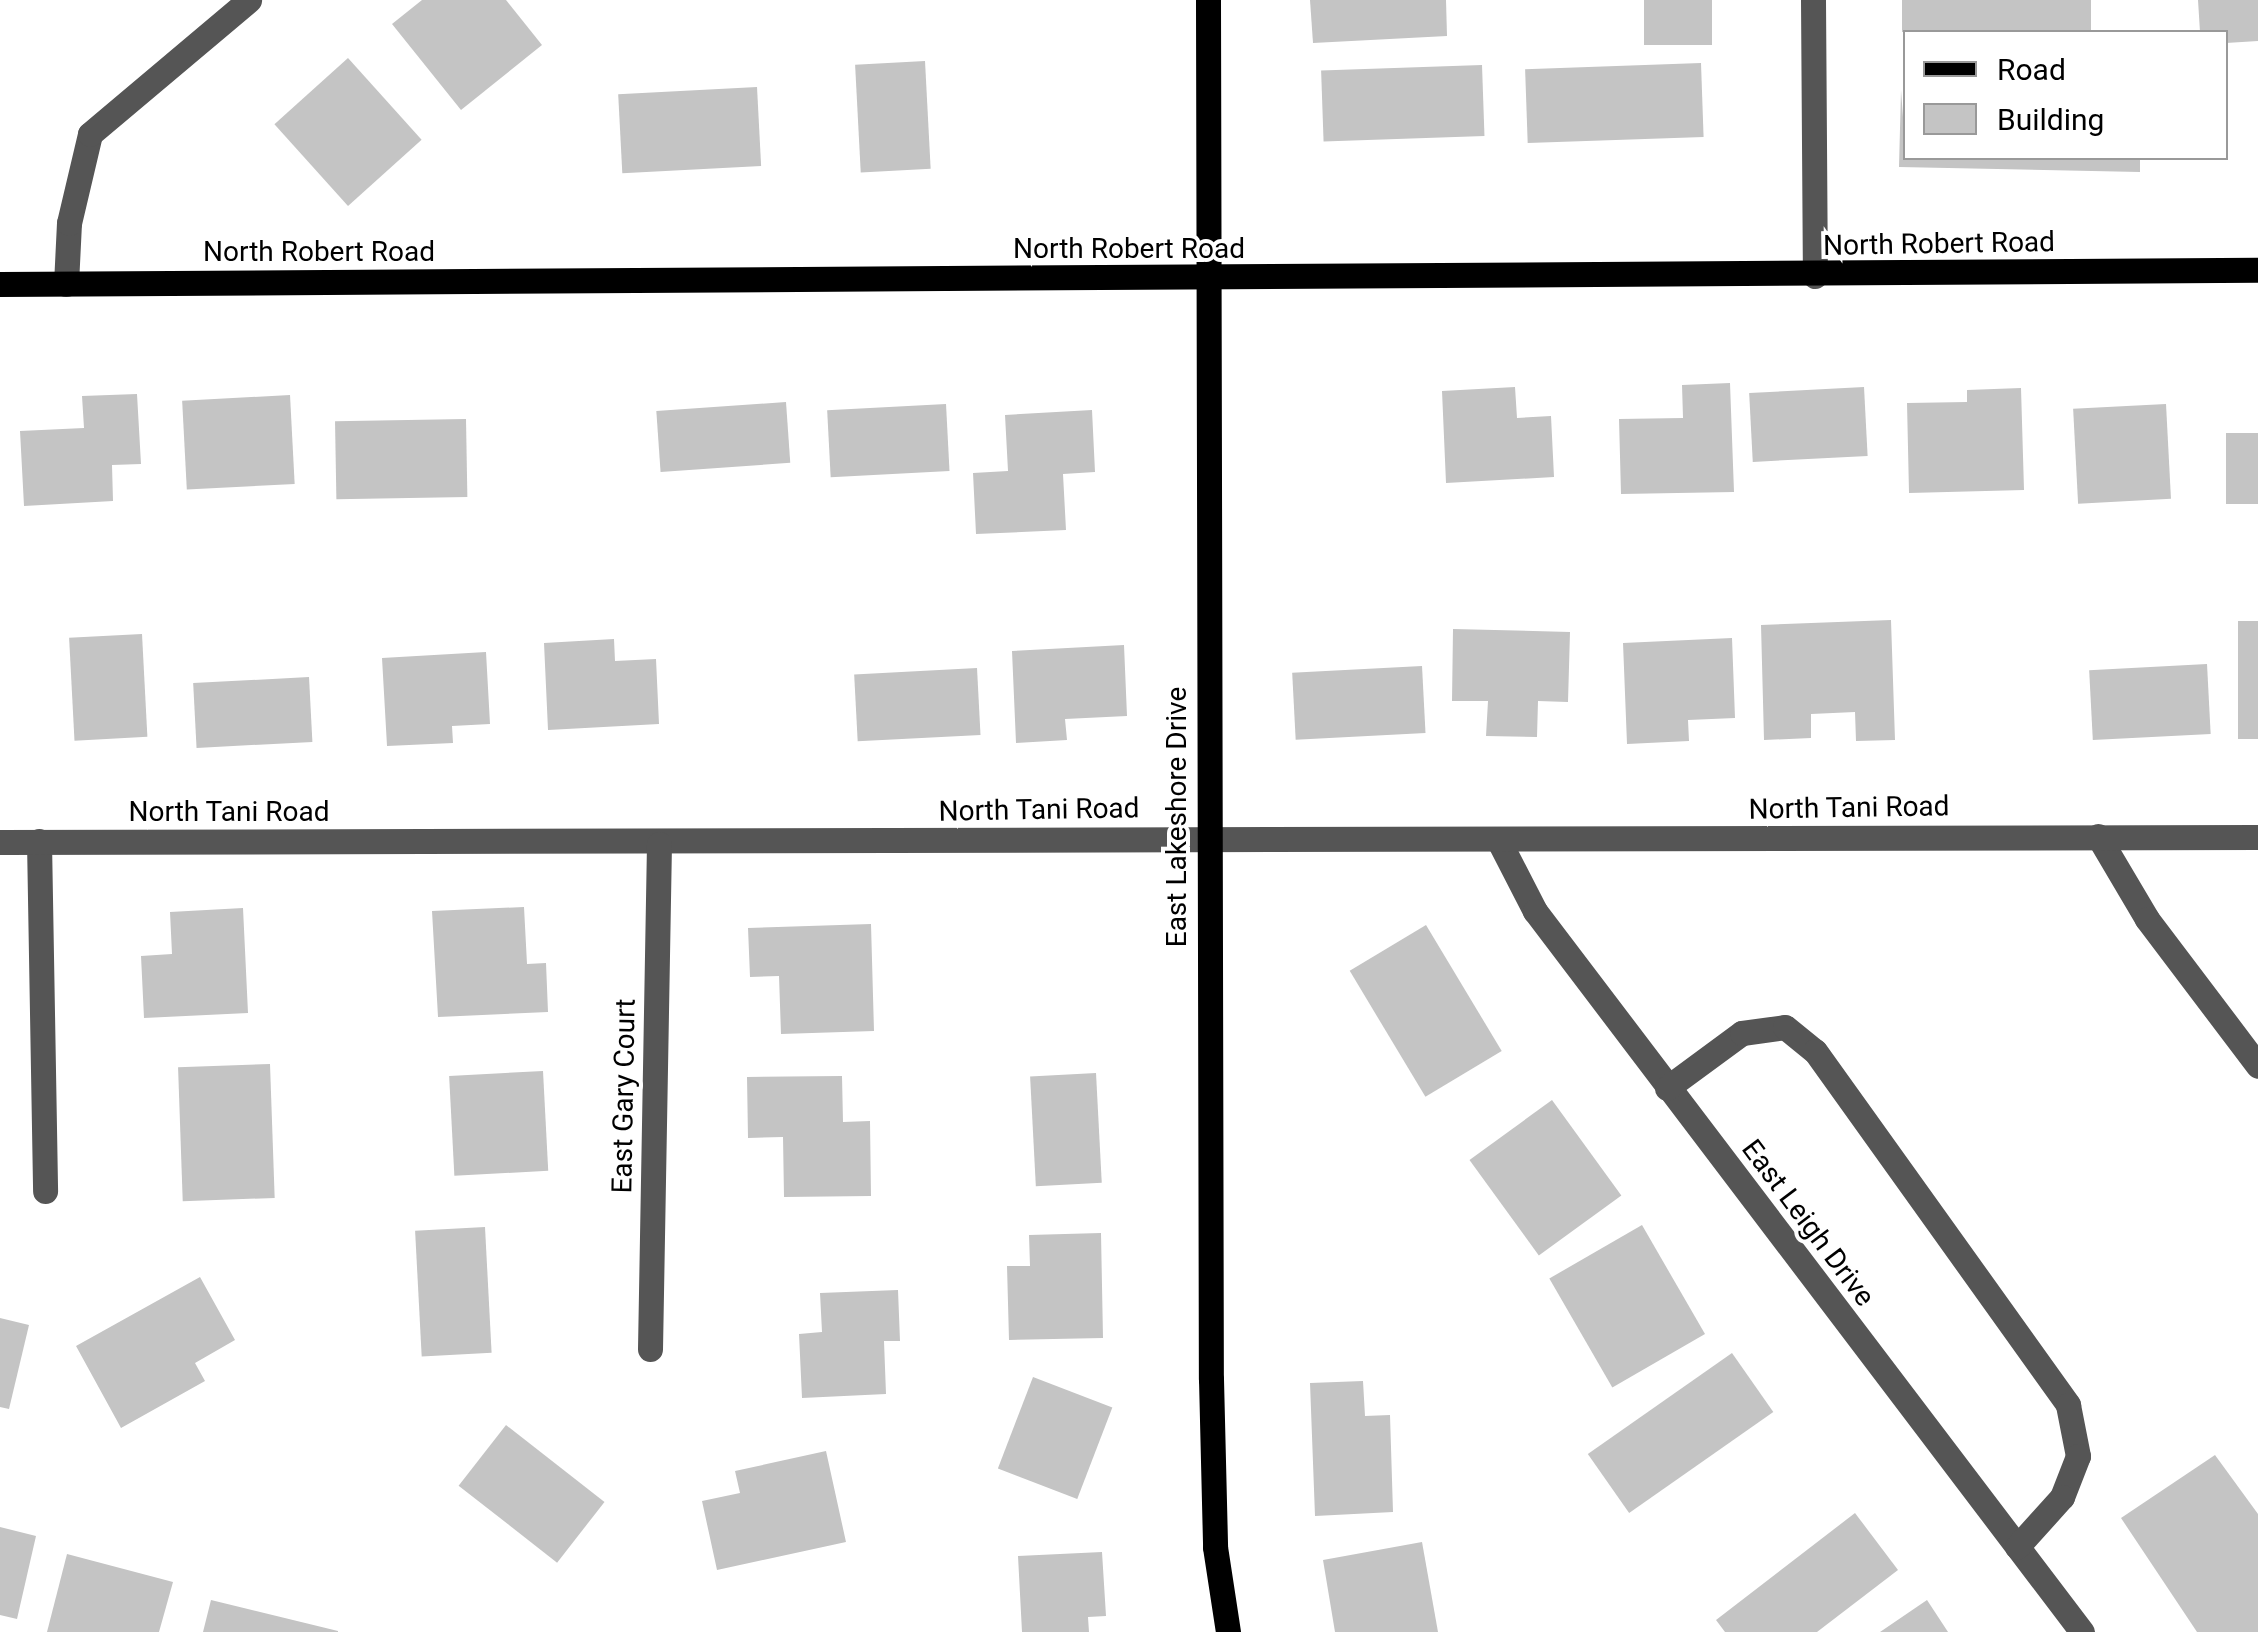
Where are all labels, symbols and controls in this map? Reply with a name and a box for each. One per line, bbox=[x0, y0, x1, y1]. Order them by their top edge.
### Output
legend bbox=[1903, 30, 2228, 160]
text: Road bbox=[1997, 52, 2066, 87]
text: Building bbox=[1997, 102, 2104, 137]
street label: North Robert Road bbox=[1823, 225, 2055, 263]
street label: North Robert Road bbox=[1013, 232, 1245, 266]
street label: North Robert Road bbox=[203, 235, 435, 269]
street label: East Lakeshore Drive bbox=[1160, 687, 1194, 947]
street label: North Tani Road bbox=[1748, 789, 1950, 827]
street label: North Tani Road bbox=[938, 791, 1140, 829]
street label: North Tani Road bbox=[128, 795, 330, 829]
street label: East Gary Court bbox=[606, 998, 642, 1194]
street label: East Leigh Drive bbox=[1735, 1133, 1881, 1313]

